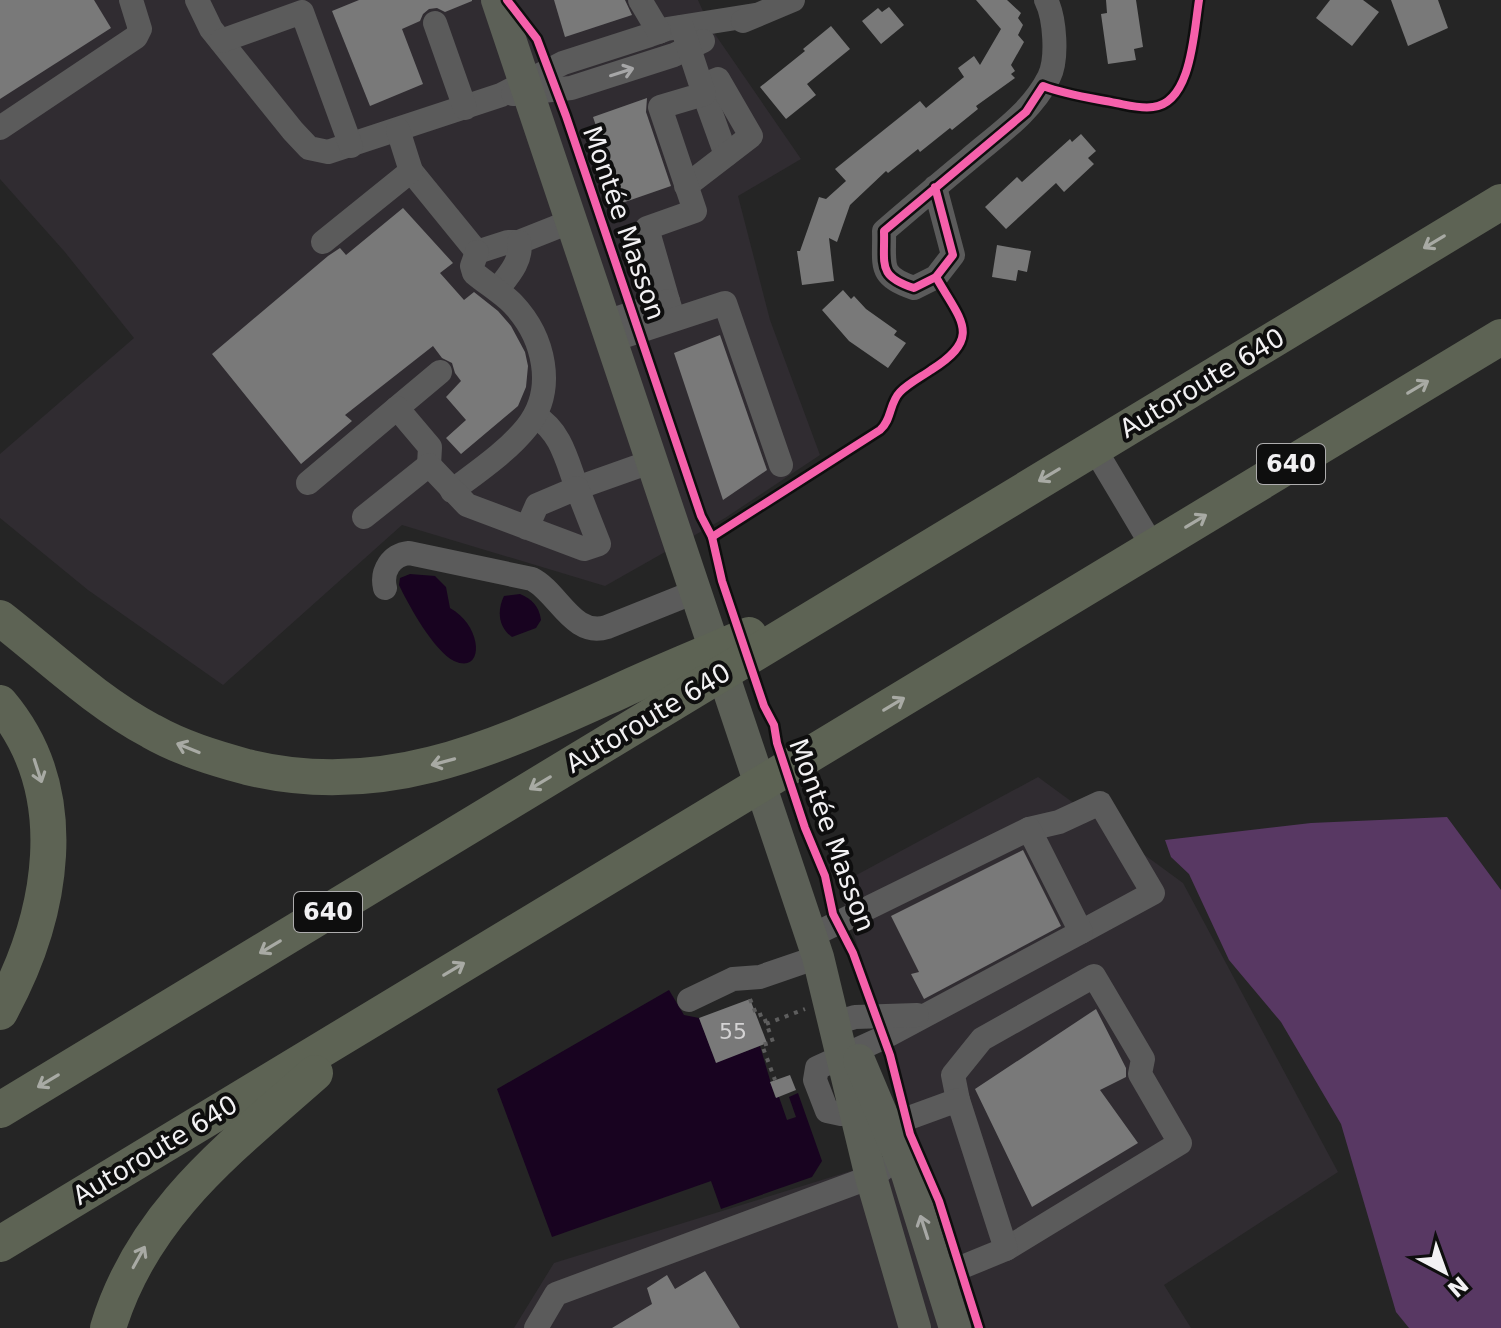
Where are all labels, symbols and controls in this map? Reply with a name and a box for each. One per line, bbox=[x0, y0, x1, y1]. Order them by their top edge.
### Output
one-way arrow bbox=[610, 63, 635, 78]
street label: Montée Masson bbox=[577, 122, 671, 324]
one-way arrow bbox=[1423, 235, 1446, 251]
street label: Autoroute 640 bbox=[1114, 322, 1290, 444]
one-way arrow bbox=[1406, 378, 1429, 394]
road number: 640 bbox=[1257, 444, 1325, 484]
one-way arrow bbox=[1038, 467, 1061, 483]
one-way arrow bbox=[1184, 513, 1207, 529]
street label: Autoroute 640 bbox=[560, 657, 736, 779]
one-way arrow bbox=[882, 696, 905, 712]
street label: Montée Masson bbox=[783, 734, 881, 936]
one-way arrow bbox=[176, 740, 201, 755]
one-way arrow bbox=[430, 756, 456, 771]
one-way arrow bbox=[31, 758, 46, 783]
one-way arrow bbox=[529, 775, 552, 791]
road number: 640 bbox=[294, 892, 362, 932]
one-way arrow bbox=[259, 939, 282, 955]
one-way arrow bbox=[442, 961, 465, 977]
house number: 55 bbox=[719, 1019, 747, 1044]
one-way arrow bbox=[37, 1074, 60, 1090]
street label: Autoroute 640 bbox=[67, 1089, 243, 1211]
one-way arrow bbox=[916, 1214, 931, 1240]
north arrow bbox=[1405, 1232, 1485, 1312]
one-way arrow bbox=[132, 1245, 147, 1269]
text: N bbox=[1443, 1271, 1473, 1302]

